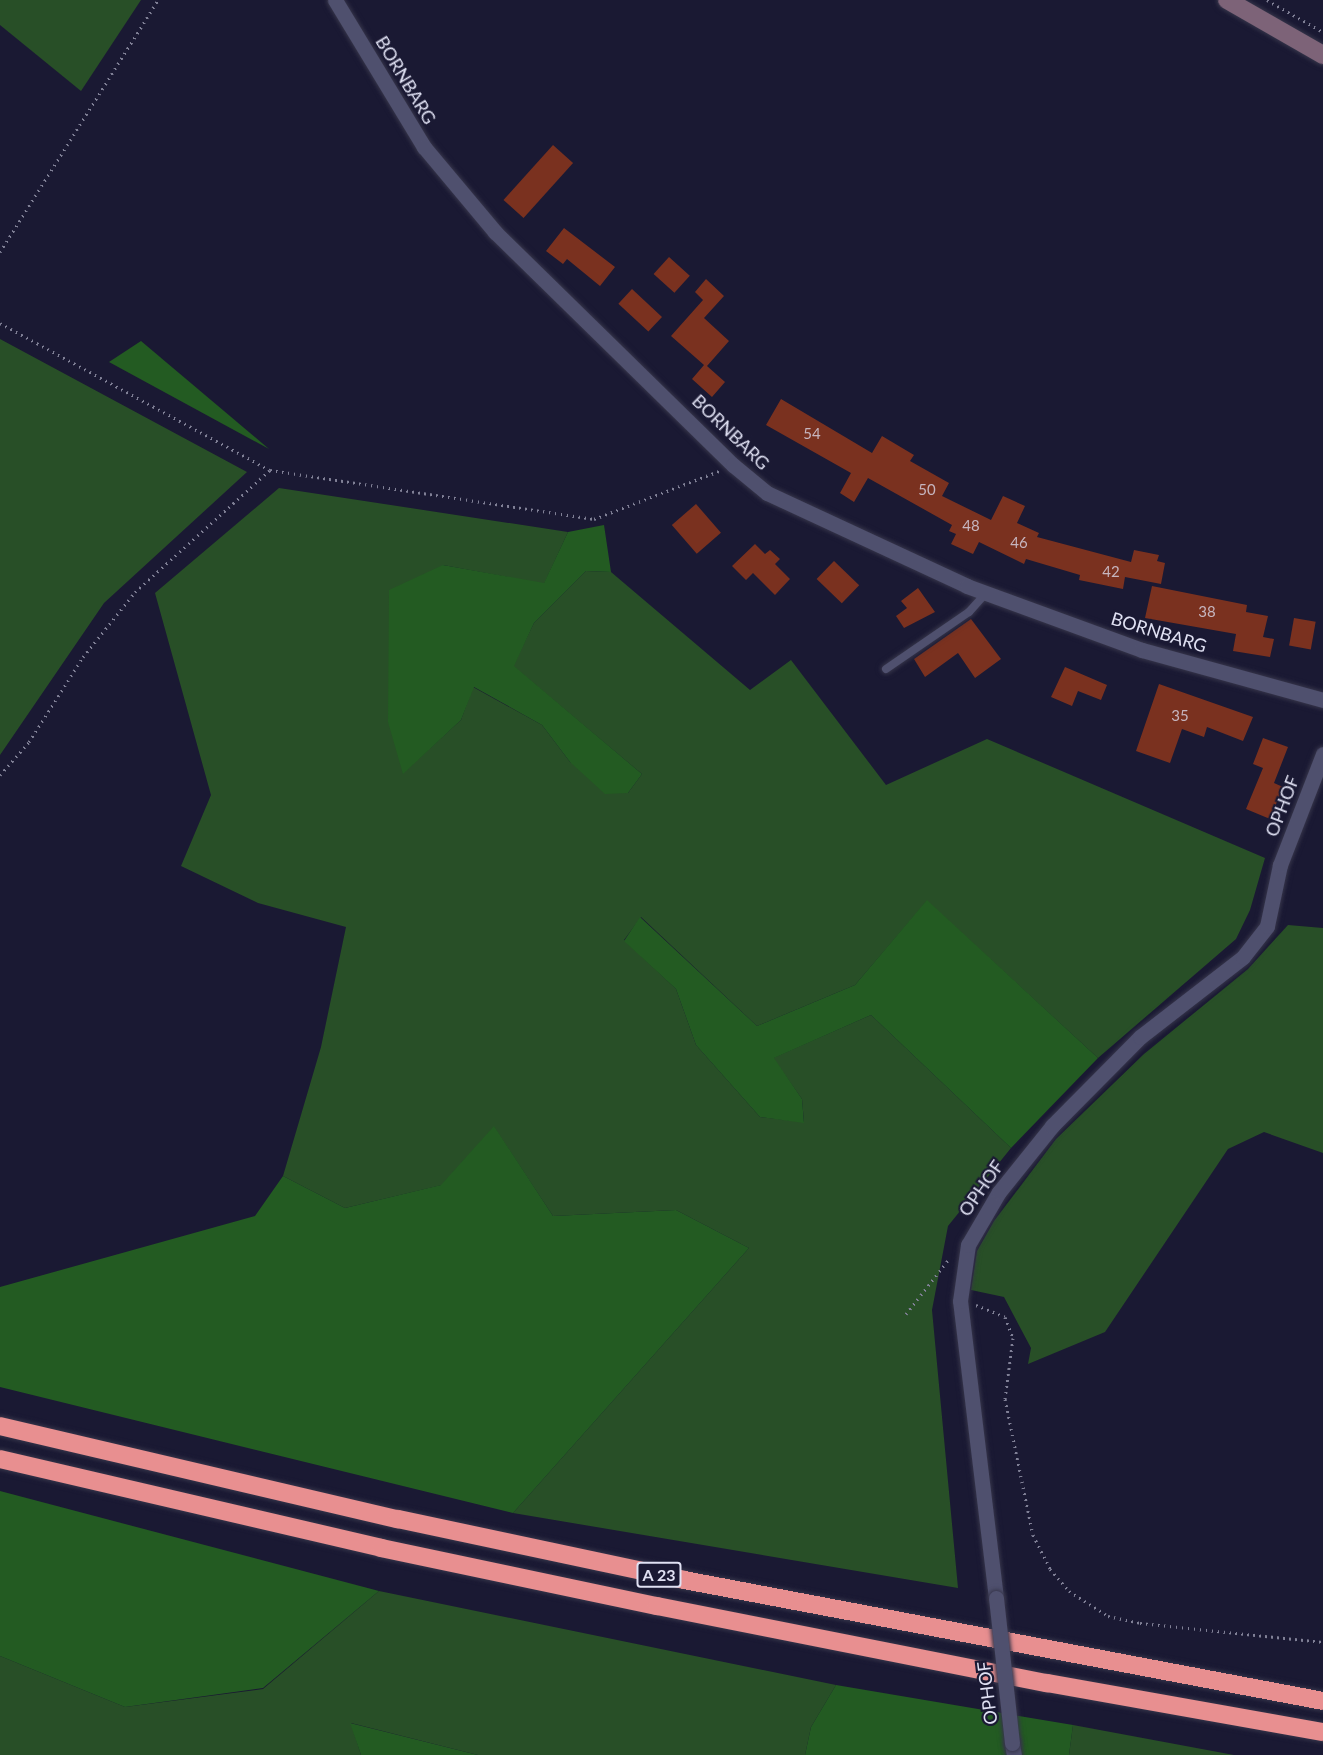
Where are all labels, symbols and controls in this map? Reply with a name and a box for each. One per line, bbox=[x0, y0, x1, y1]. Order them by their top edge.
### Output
street label: BORNBARG bbox=[371, 32, 441, 128]
street label: BORNBARG bbox=[688, 390, 774, 474]
house number: 54 bbox=[803, 425, 821, 443]
house number: 50 bbox=[918, 481, 936, 499]
house number: 48 bbox=[962, 517, 980, 535]
house number: 46 bbox=[1010, 534, 1028, 552]
house number: 42 bbox=[1102, 563, 1120, 581]
house number: 38 bbox=[1198, 603, 1216, 621]
street label: BORNBARG bbox=[1109, 607, 1209, 657]
house number: 35 bbox=[1171, 707, 1189, 725]
street label: OPHOF bbox=[1261, 772, 1303, 840]
street label: OPHOF bbox=[954, 1156, 1008, 1220]
road number: A 23 bbox=[635, 1562, 683, 1588]
street label: OPHOF bbox=[972, 1660, 1002, 1726]

